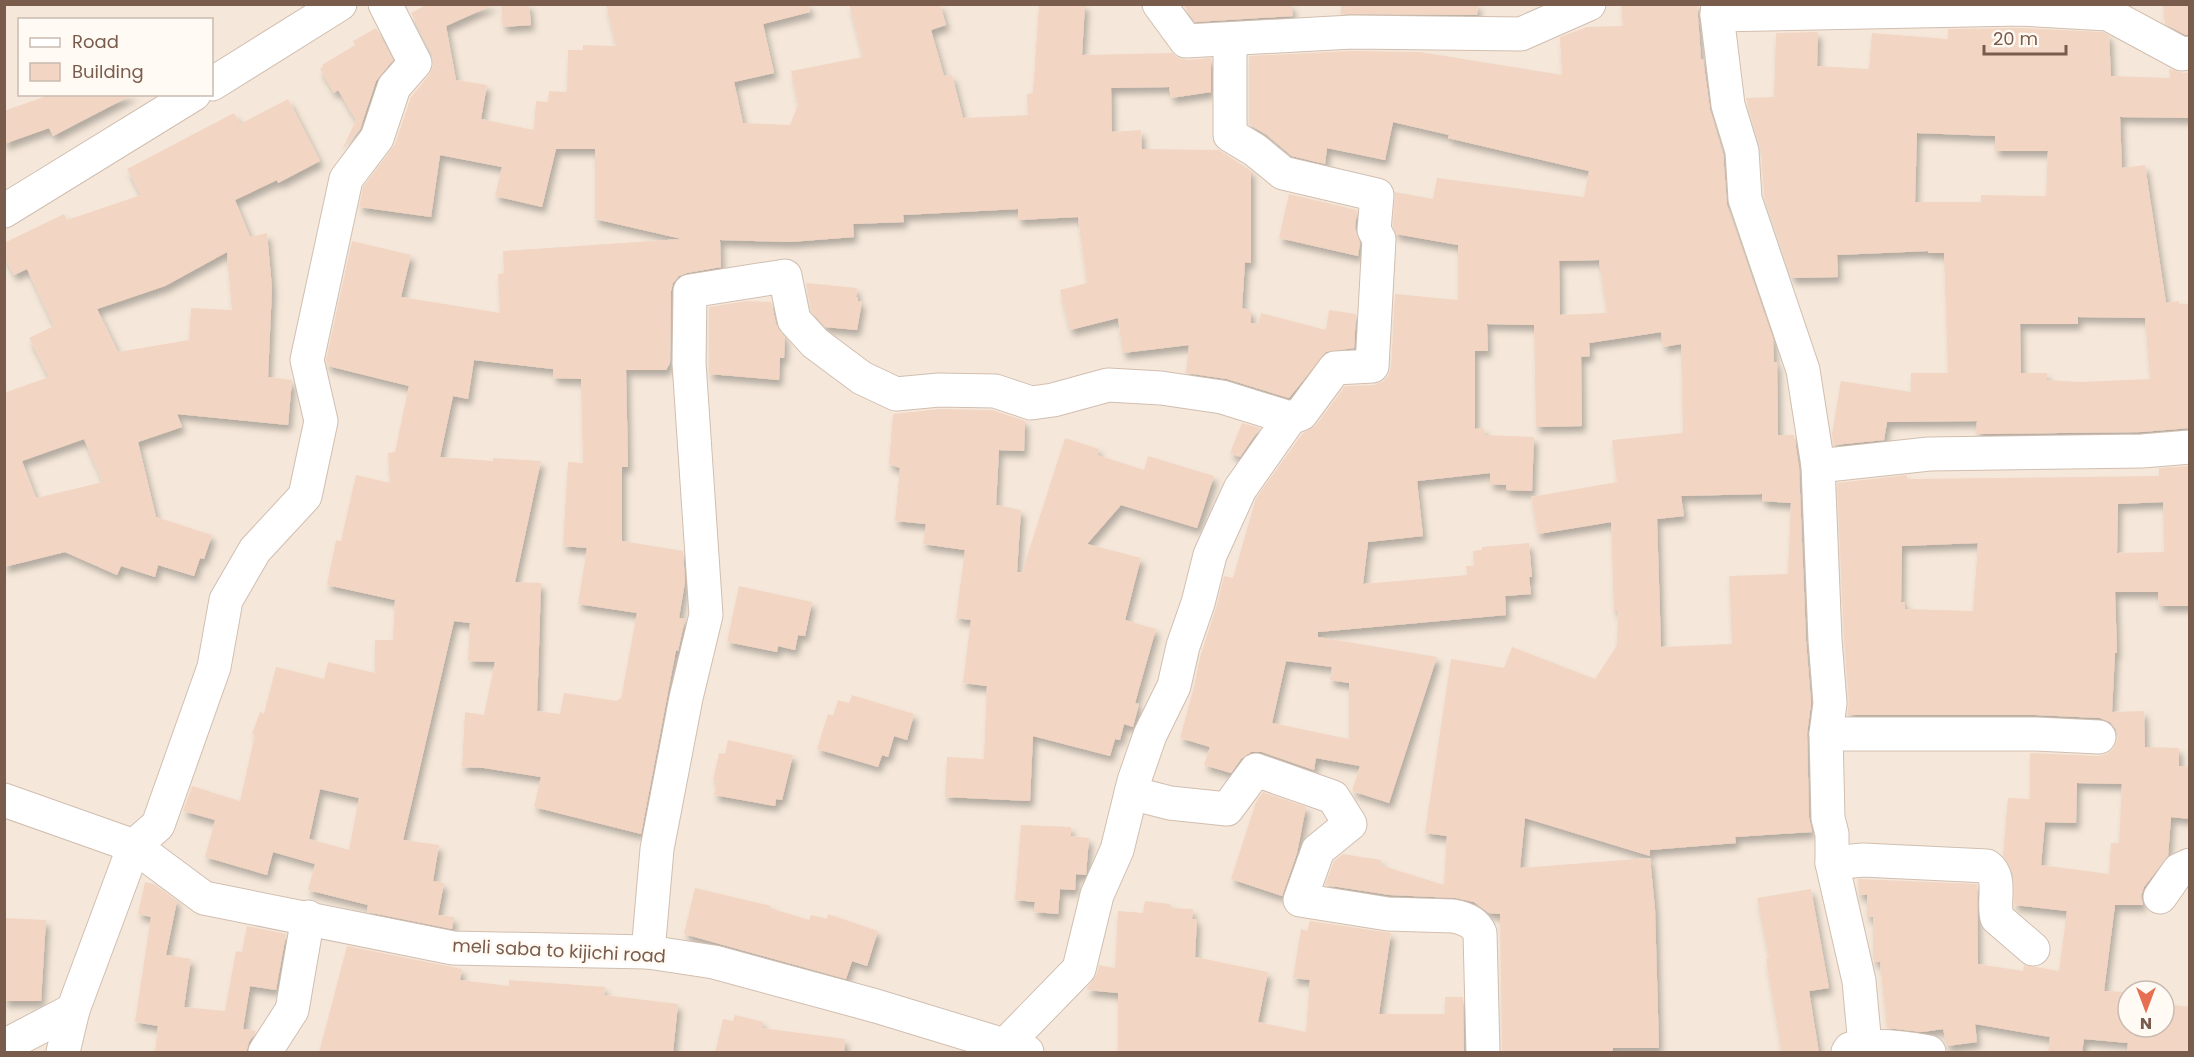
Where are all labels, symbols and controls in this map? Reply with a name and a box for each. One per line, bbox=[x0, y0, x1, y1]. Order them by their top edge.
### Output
legend bbox=[18, 18, 213, 96]
scale bar bbox=[1984, 18, 2066, 56]
text: 20 m bbox=[1993, 26, 2038, 51]
text: Road bbox=[72, 29, 119, 54]
text: Building bbox=[72, 59, 144, 84]
street label: meli saba to kijichi road bbox=[452, 932, 666, 969]
north arrow bbox=[2116, 979, 2176, 1039]
text: N bbox=[2140, 1012, 2152, 1035]

